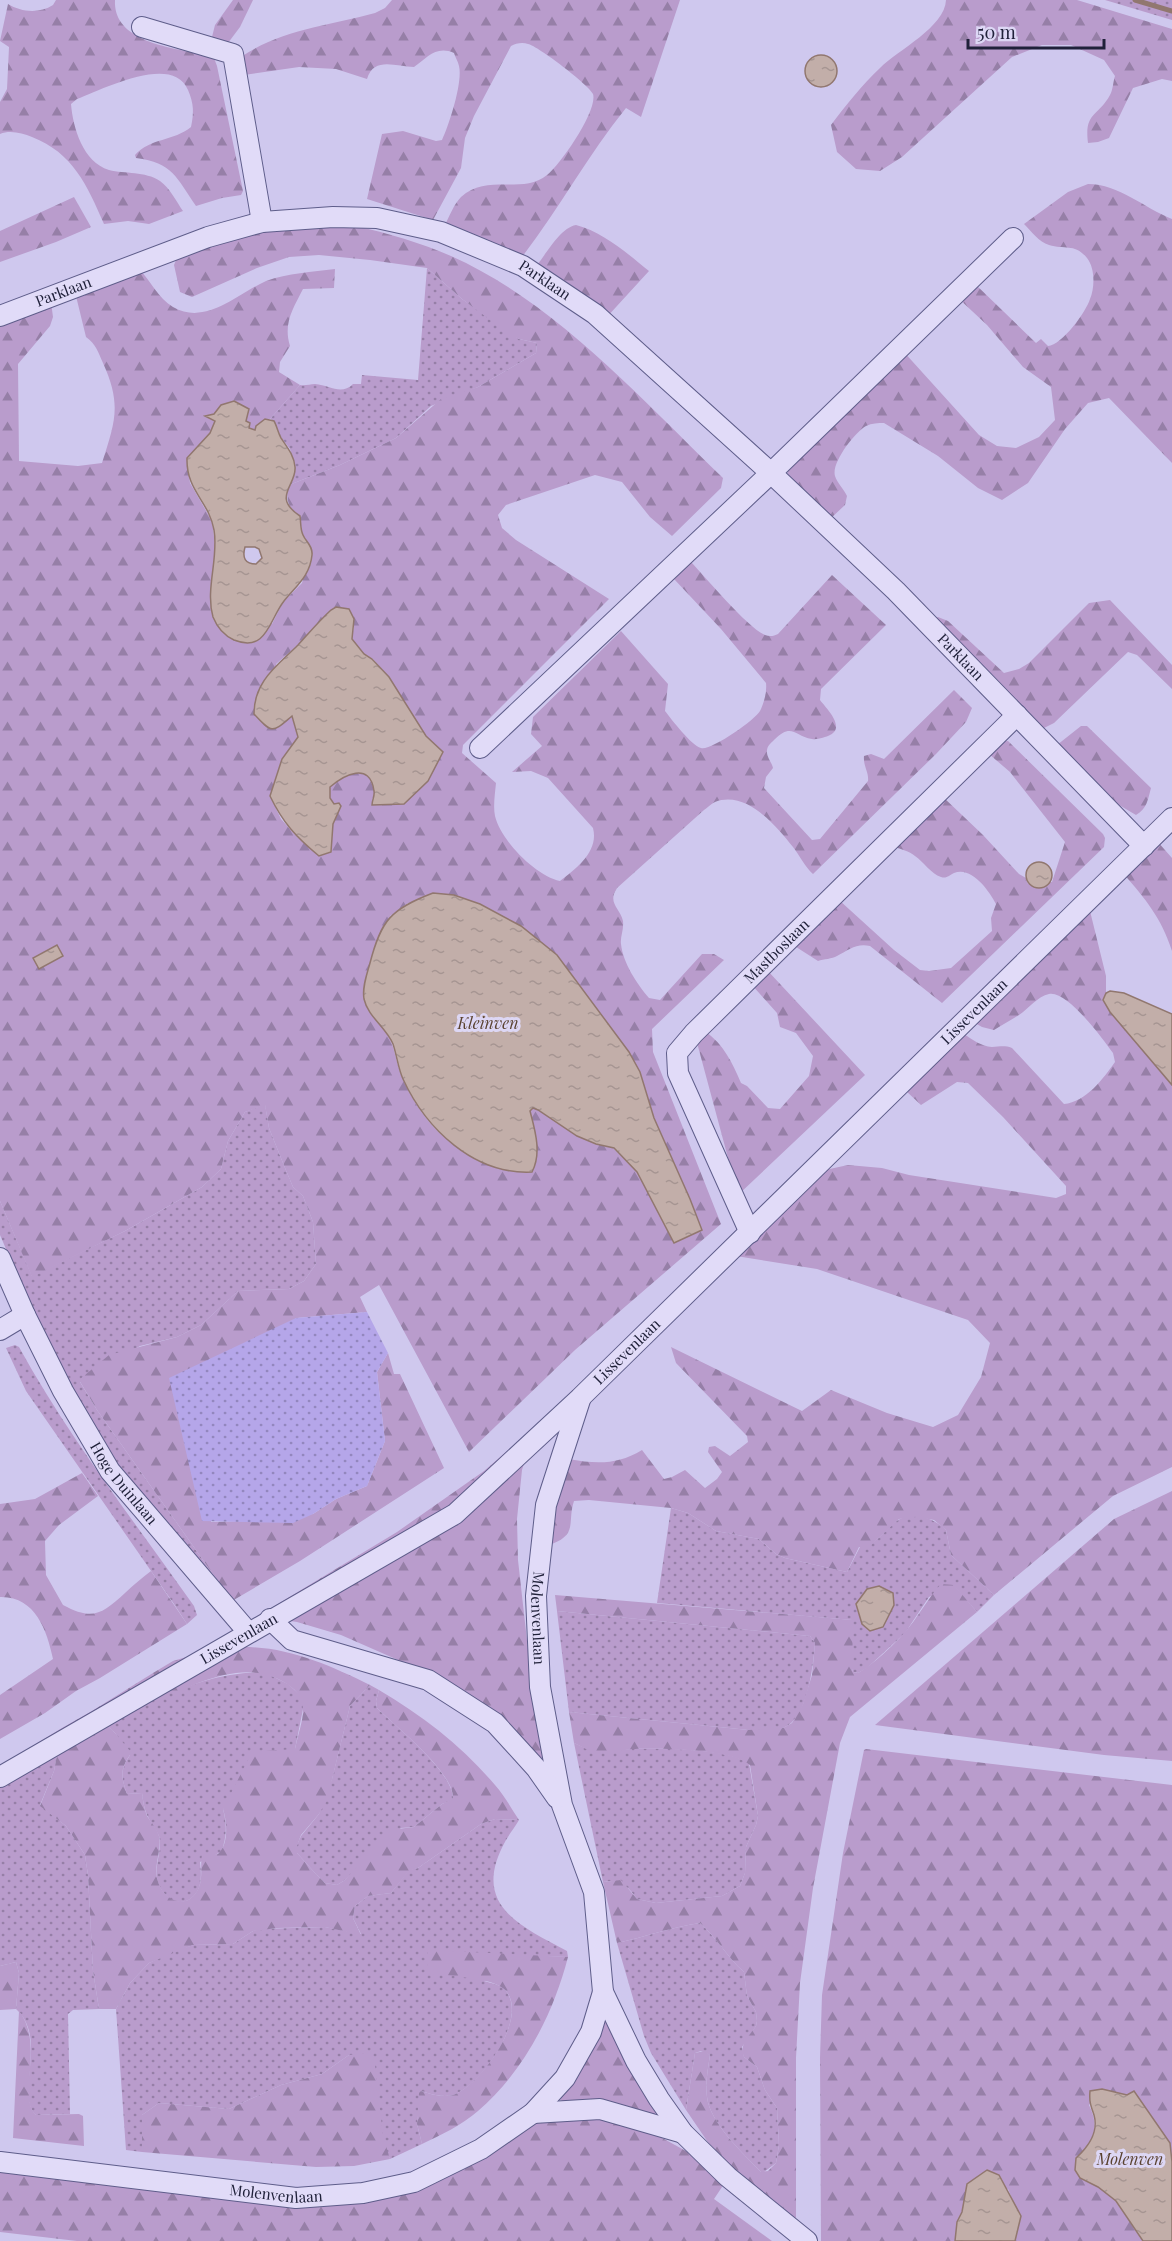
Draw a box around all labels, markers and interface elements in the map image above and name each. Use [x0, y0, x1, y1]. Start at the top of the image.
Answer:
scale bar [968, 12, 1104, 50]
text: 50 m [977, 20, 1016, 44]
street label: Parklaan [515, 255, 575, 304]
street label: Parklaan [32, 271, 94, 311]
street label: Parklaan [934, 629, 989, 685]
street label: Mastboslaan [739, 914, 813, 987]
street label: Lissevenlaan [936, 974, 1011, 1048]
water label: Kleinven [457, 1012, 518, 1033]
street label: Lissevenlaan [589, 1314, 664, 1388]
street label: Hoge Duinlaan [86, 1438, 163, 1528]
street label: Molenvenlaan [527, 1571, 550, 1665]
street label: Lissevenlaan [196, 1608, 281, 1668]
water label: Molenven [1096, 2148, 1163, 2169]
street label: Molenvenlaan [229, 2179, 323, 2207]

